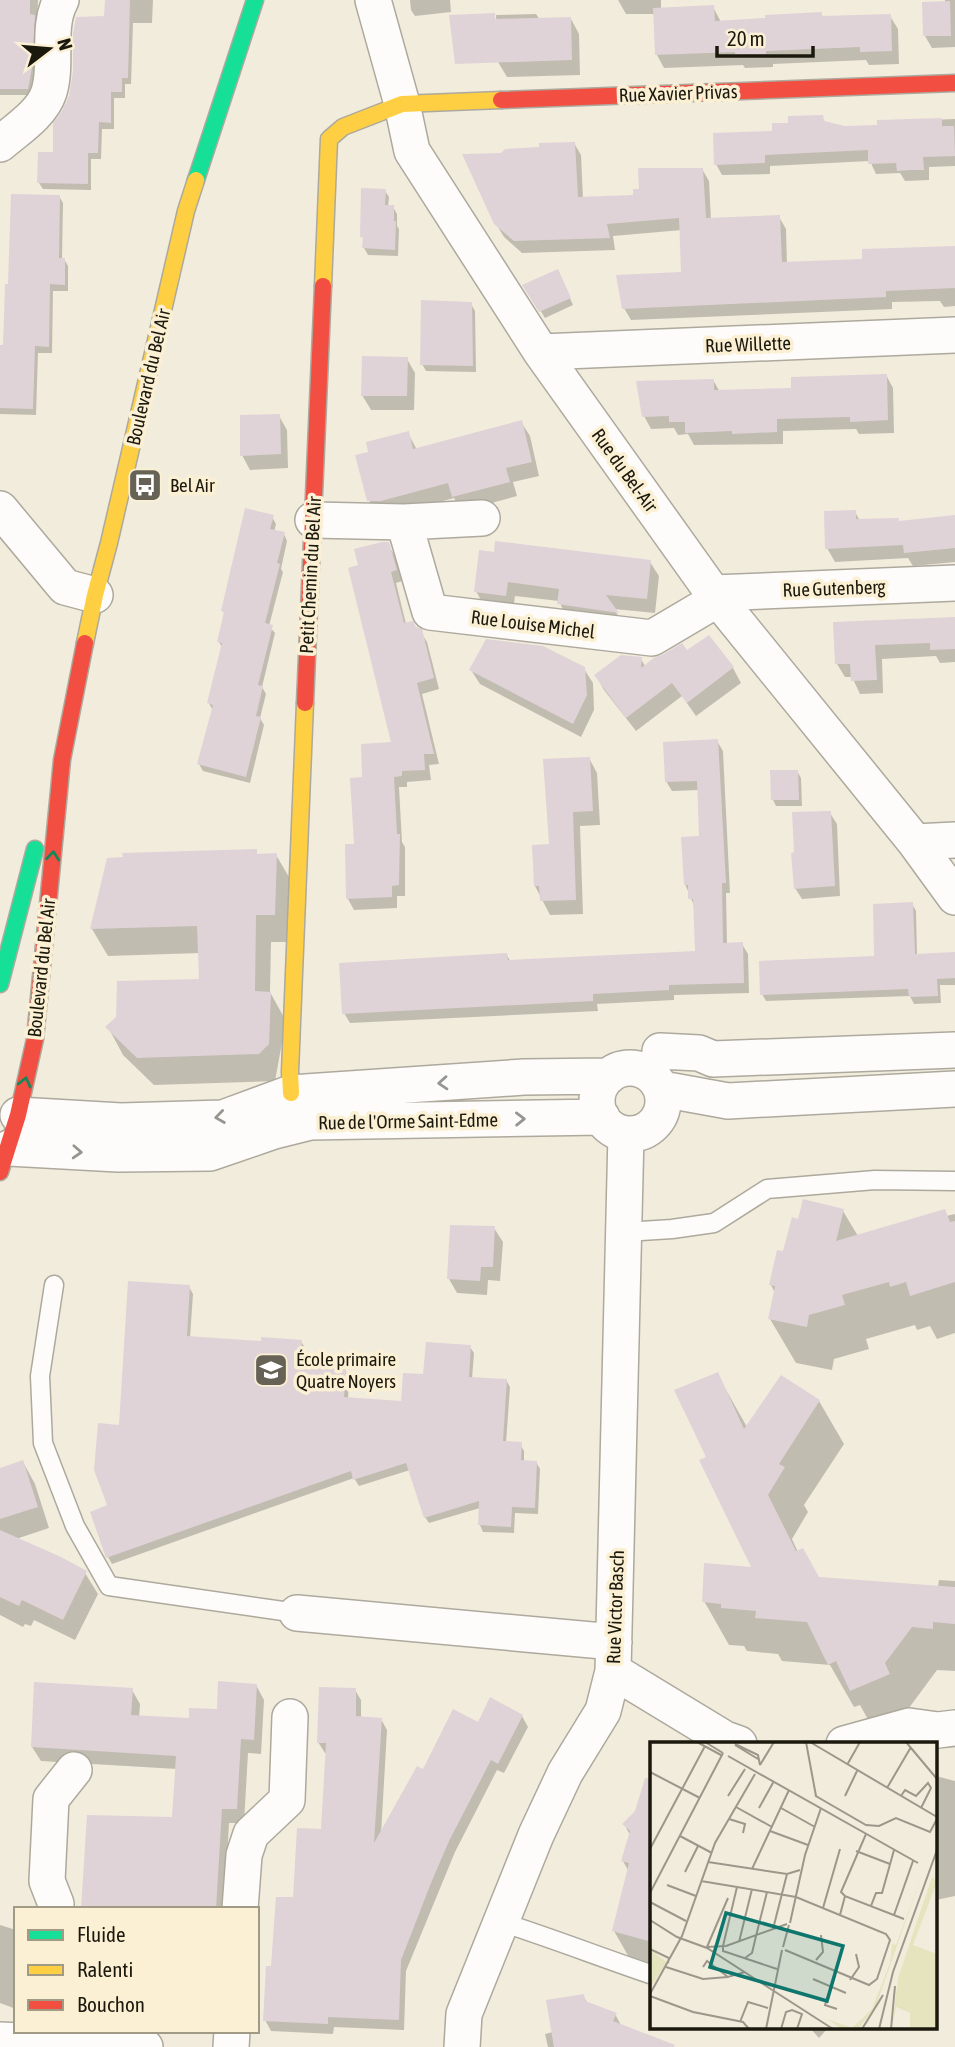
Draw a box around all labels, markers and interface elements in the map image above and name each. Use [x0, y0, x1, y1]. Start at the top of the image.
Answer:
north arrow [14, 14, 84, 84]
scale bar [717, 14, 813, 58]
text: 20 m [727, 26, 765, 50]
text: N [53, 36, 77, 53]
street label: Rue Xavier Privas [618, 80, 738, 106]
street label: Boulevard du Bel Air [122, 306, 174, 447]
street label: Rue Willette [705, 332, 791, 356]
street label: Rue du Bel-Air [587, 424, 663, 516]
bus stop icon: Bel Air [126, 466, 164, 504]
place label: Bel Air [170, 474, 215, 496]
street label: Petit Chemin du Bel Air [295, 496, 325, 654]
street label: Rue Gutenberg [782, 575, 887, 601]
street label: Rue Louise Michel [470, 605, 596, 643]
one-way arrow [45, 851, 60, 862]
street label: Boulevard du Bel Air [23, 897, 59, 1038]
one-way arrow [437, 1075, 448, 1090]
one-way arrow [17, 1076, 31, 1088]
street label: Rue de l'Orme Saint-Edme [318, 1108, 498, 1134]
one-way arrow [214, 1110, 226, 1125]
one-way arrow [515, 1111, 526, 1127]
one-way arrow [72, 1144, 83, 1159]
place label: École primaire Quatre Noyers [296, 1348, 396, 1392]
school or university icon: École primaire Quatre Noyers [252, 1351, 290, 1389]
street label: Rue Victor Basch [602, 1550, 628, 1664]
inset map [650, 1742, 937, 2030]
legend [14, 1907, 259, 2033]
text: Fluide [77, 1922, 126, 1946]
text: Ralenti [77, 1957, 133, 1981]
text: Bouchon [77, 1992, 145, 2016]

